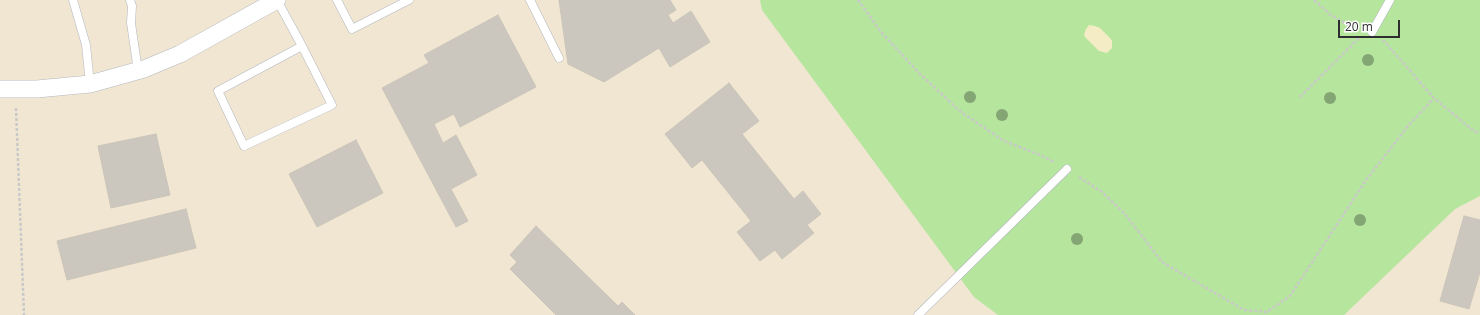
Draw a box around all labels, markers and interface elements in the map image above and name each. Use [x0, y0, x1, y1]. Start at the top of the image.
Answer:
scale bar [1340, 12, 1402, 38]
text: 20 m [1345, 18, 1373, 35]

